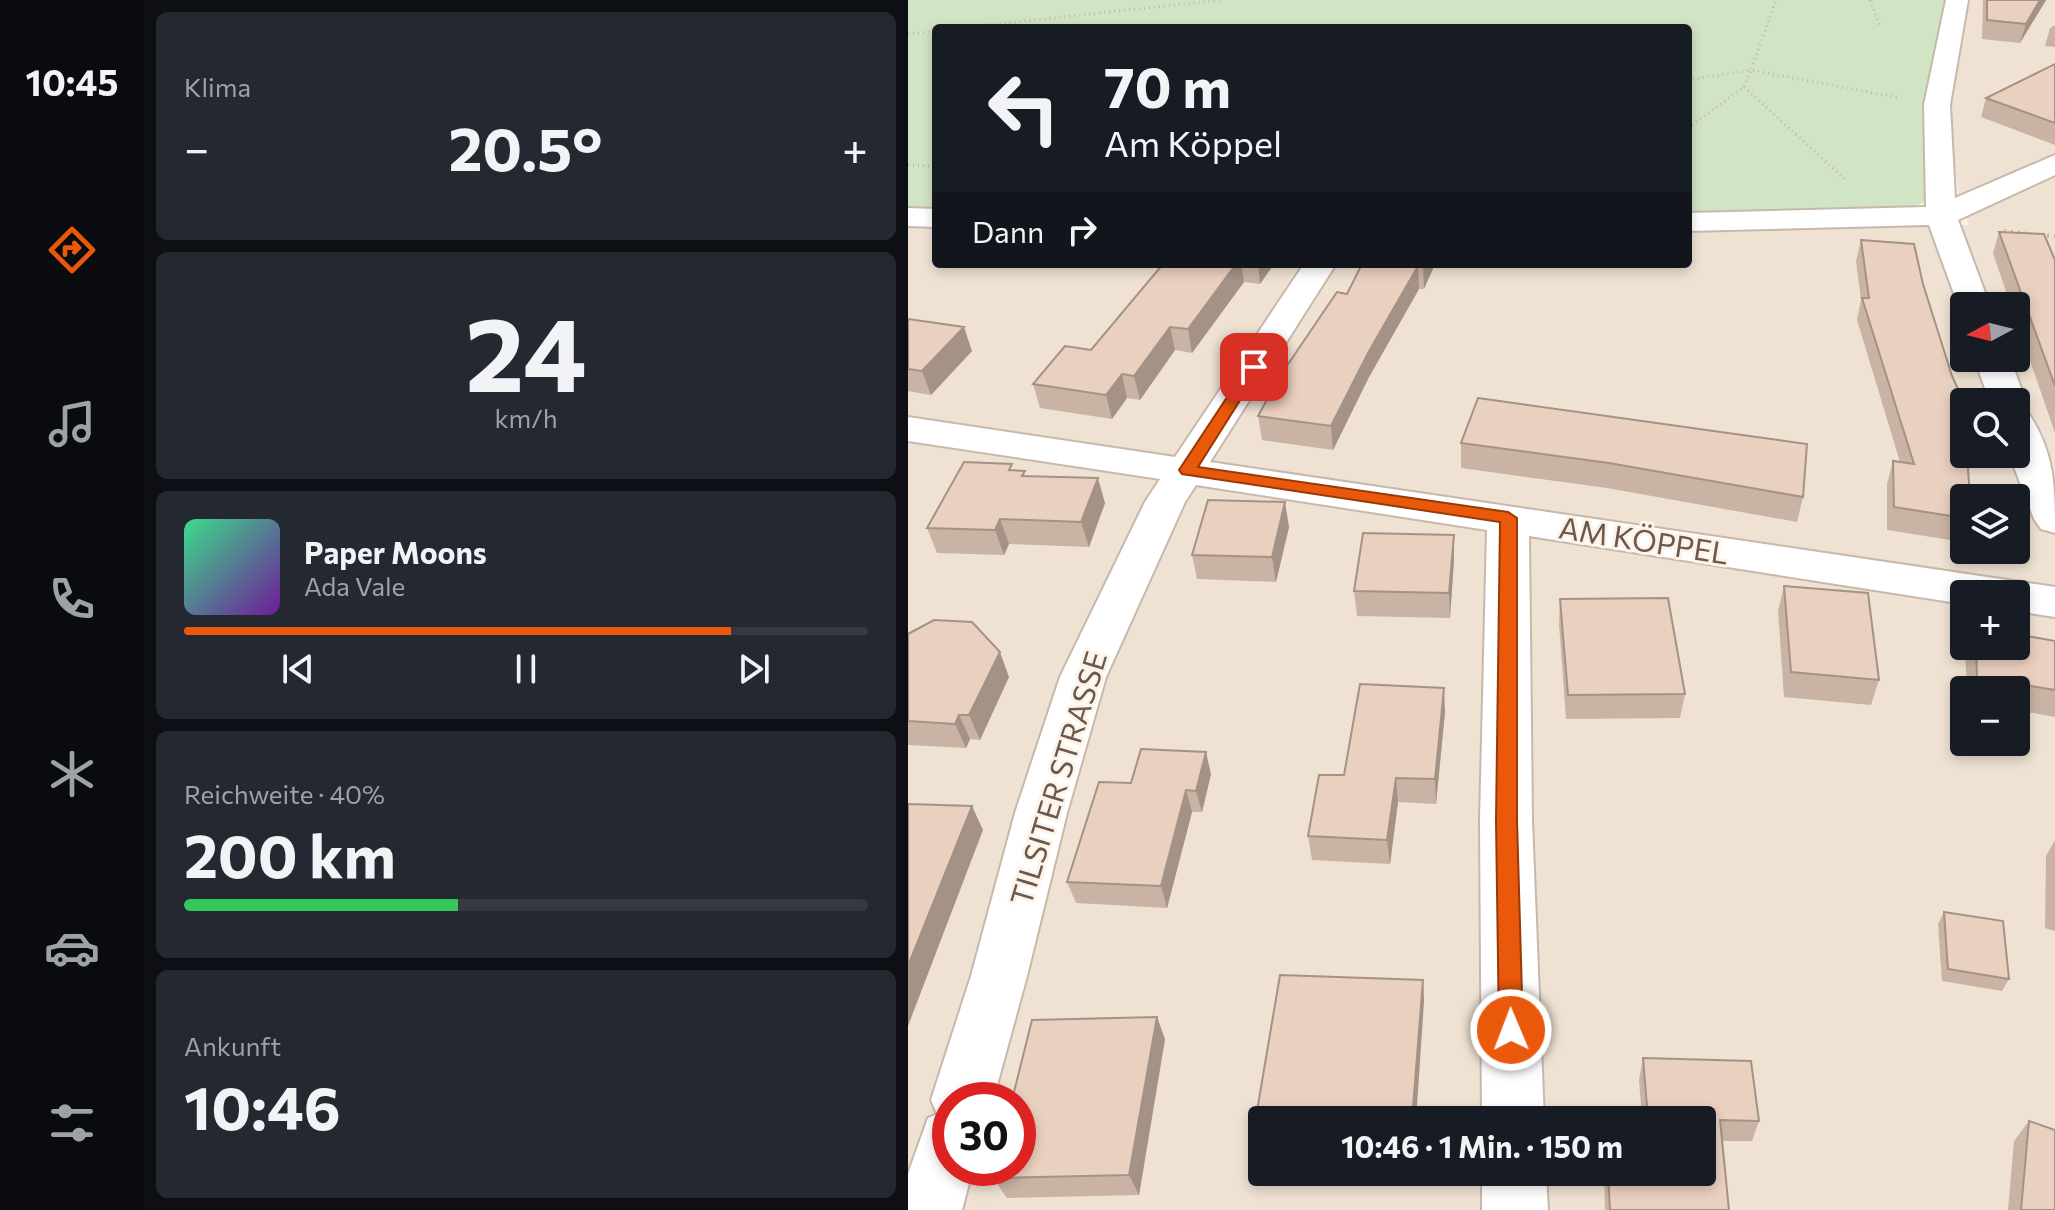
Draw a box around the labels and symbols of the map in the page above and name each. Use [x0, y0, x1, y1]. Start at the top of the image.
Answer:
north arrow [1950, 292, 2030, 372]
pin [1220, 333, 1288, 401]
street label: AM KÖPPEL [1556, 507, 1732, 571]
street label: TILSITER STRASSE [1001, 646, 1113, 910]
position arrow [1469, 988, 1553, 1072]
speed limit sign: 30 [932, 1082, 1036, 1186]

